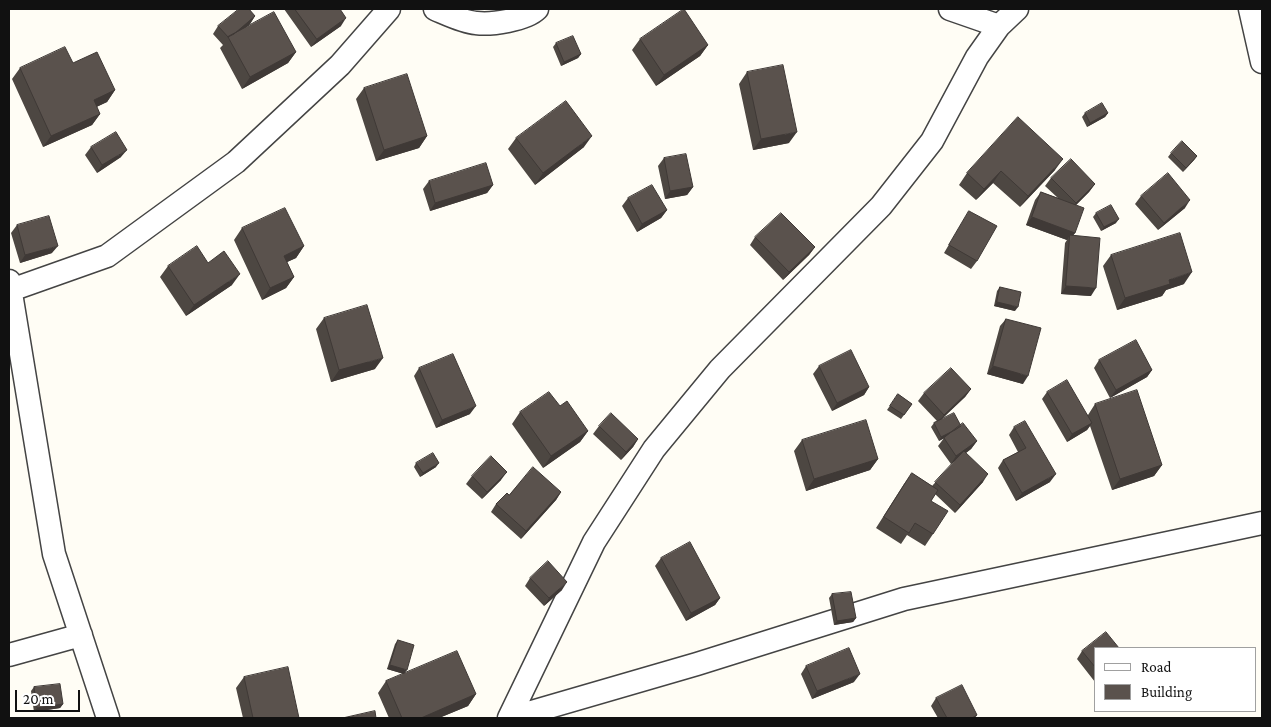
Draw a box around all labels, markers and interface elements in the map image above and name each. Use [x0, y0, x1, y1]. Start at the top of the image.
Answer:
legend [1094, 647, 1256, 712]
text: Road [1141, 659, 1171, 675]
scale bar [18, 680, 82, 712]
text: Building [1141, 684, 1192, 700]
text: 20 m [23, 691, 54, 707]

